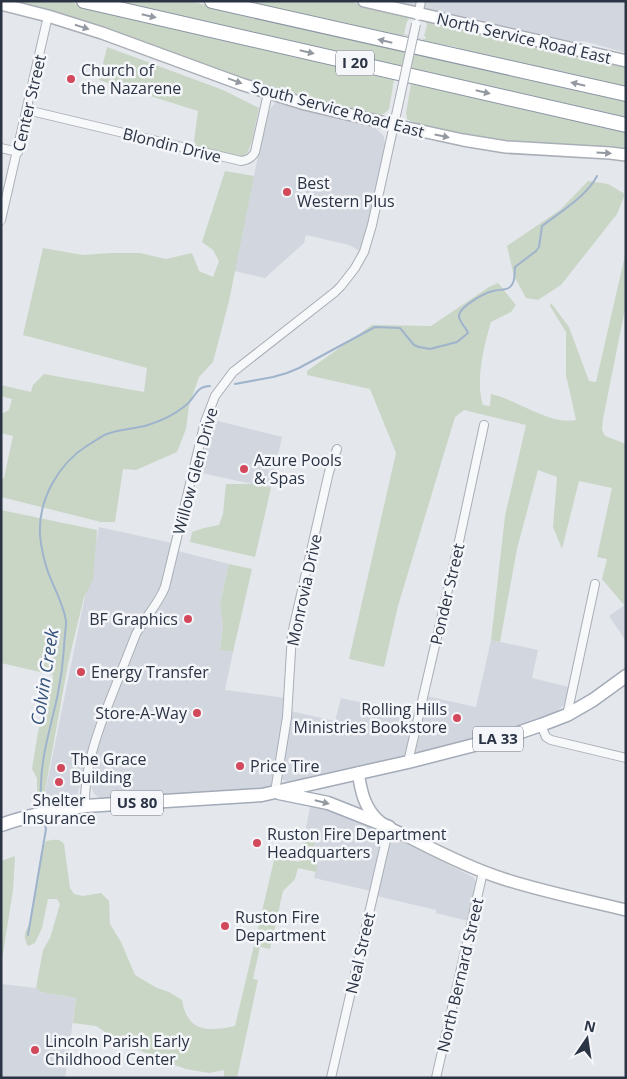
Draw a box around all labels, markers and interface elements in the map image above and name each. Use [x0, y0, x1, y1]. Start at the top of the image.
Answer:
street label: North Service Road East [435, 7, 614, 69]
one-way arrow [141, 12, 156, 20]
one-way arrow [74, 23, 89, 31]
one-way arrow [377, 36, 393, 44]
one-way arrow [300, 48, 315, 56]
road number: I 20 [336, 50, 374, 76]
street label: Center Street [7, 52, 51, 154]
place label: Church of the Nazarene [81, 59, 181, 99]
marker: Church of the Nazarene [65, 73, 77, 85]
street label: South Service Road East [249, 75, 427, 143]
one-way arrow [227, 78, 242, 85]
one-way arrow [571, 80, 586, 88]
one-way arrow [475, 88, 490, 96]
street label: Blondin Drive [120, 122, 224, 168]
one-way arrow [435, 132, 450, 140]
one-way arrow [596, 149, 612, 157]
place label: Best Western Plus [297, 172, 395, 212]
marker: Best Western Plus [281, 186, 293, 198]
street label: Willow Glen Drive [167, 405, 223, 537]
place label: Azure Pools & Spas [254, 449, 342, 489]
marker: Azure Pools & Spas [238, 463, 250, 475]
street label: Monrovia Drive [281, 532, 327, 648]
street label: Ponder Street [425, 541, 469, 647]
place label: BF Graphics [89, 608, 178, 630]
marker: BF Graphics [182, 613, 194, 625]
water label: Colvin Creek [25, 626, 64, 727]
place label: Energy Transfer [91, 661, 209, 683]
marker: Energy Transfer [75, 666, 87, 678]
place label: Rolling Hills Ministries Bookstore [294, 698, 447, 738]
place label: Store-A-Way [95, 702, 188, 724]
marker: Store-A-Way [191, 707, 203, 719]
marker: Rolling Hills Ministries Bookstore [451, 712, 463, 724]
road number: LA 33 [473, 726, 523, 752]
place label: The Grace Building [71, 748, 146, 788]
place label: Price Tire [250, 755, 319, 777]
marker: Price Tire [234, 760, 246, 772]
marker: The Grace Building [55, 762, 67, 774]
marker: Shelter Insurance [53, 776, 65, 788]
place label: Shelter Insurance [22, 789, 96, 829]
road number: US 80 [111, 790, 163, 816]
one-way arrow [315, 798, 330, 806]
place label: Ruston Fire Department Headquarters [267, 823, 447, 863]
marker: Ruston Fire Department Headquarters [251, 837, 263, 849]
street label: North Bernard Street [432, 895, 489, 1054]
place label: Ruston Fire Department [235, 906, 326, 946]
street label: Neal Street [340, 910, 380, 996]
marker: Ruston Fire Department [219, 920, 231, 932]
north arrow [562, 1014, 612, 1064]
text: N [582, 1015, 598, 1036]
place label: Lincoln Parish Early Childhood Center [45, 1030, 191, 1070]
marker: Lincoln Parish Early Childhood Center [29, 1044, 41, 1056]

